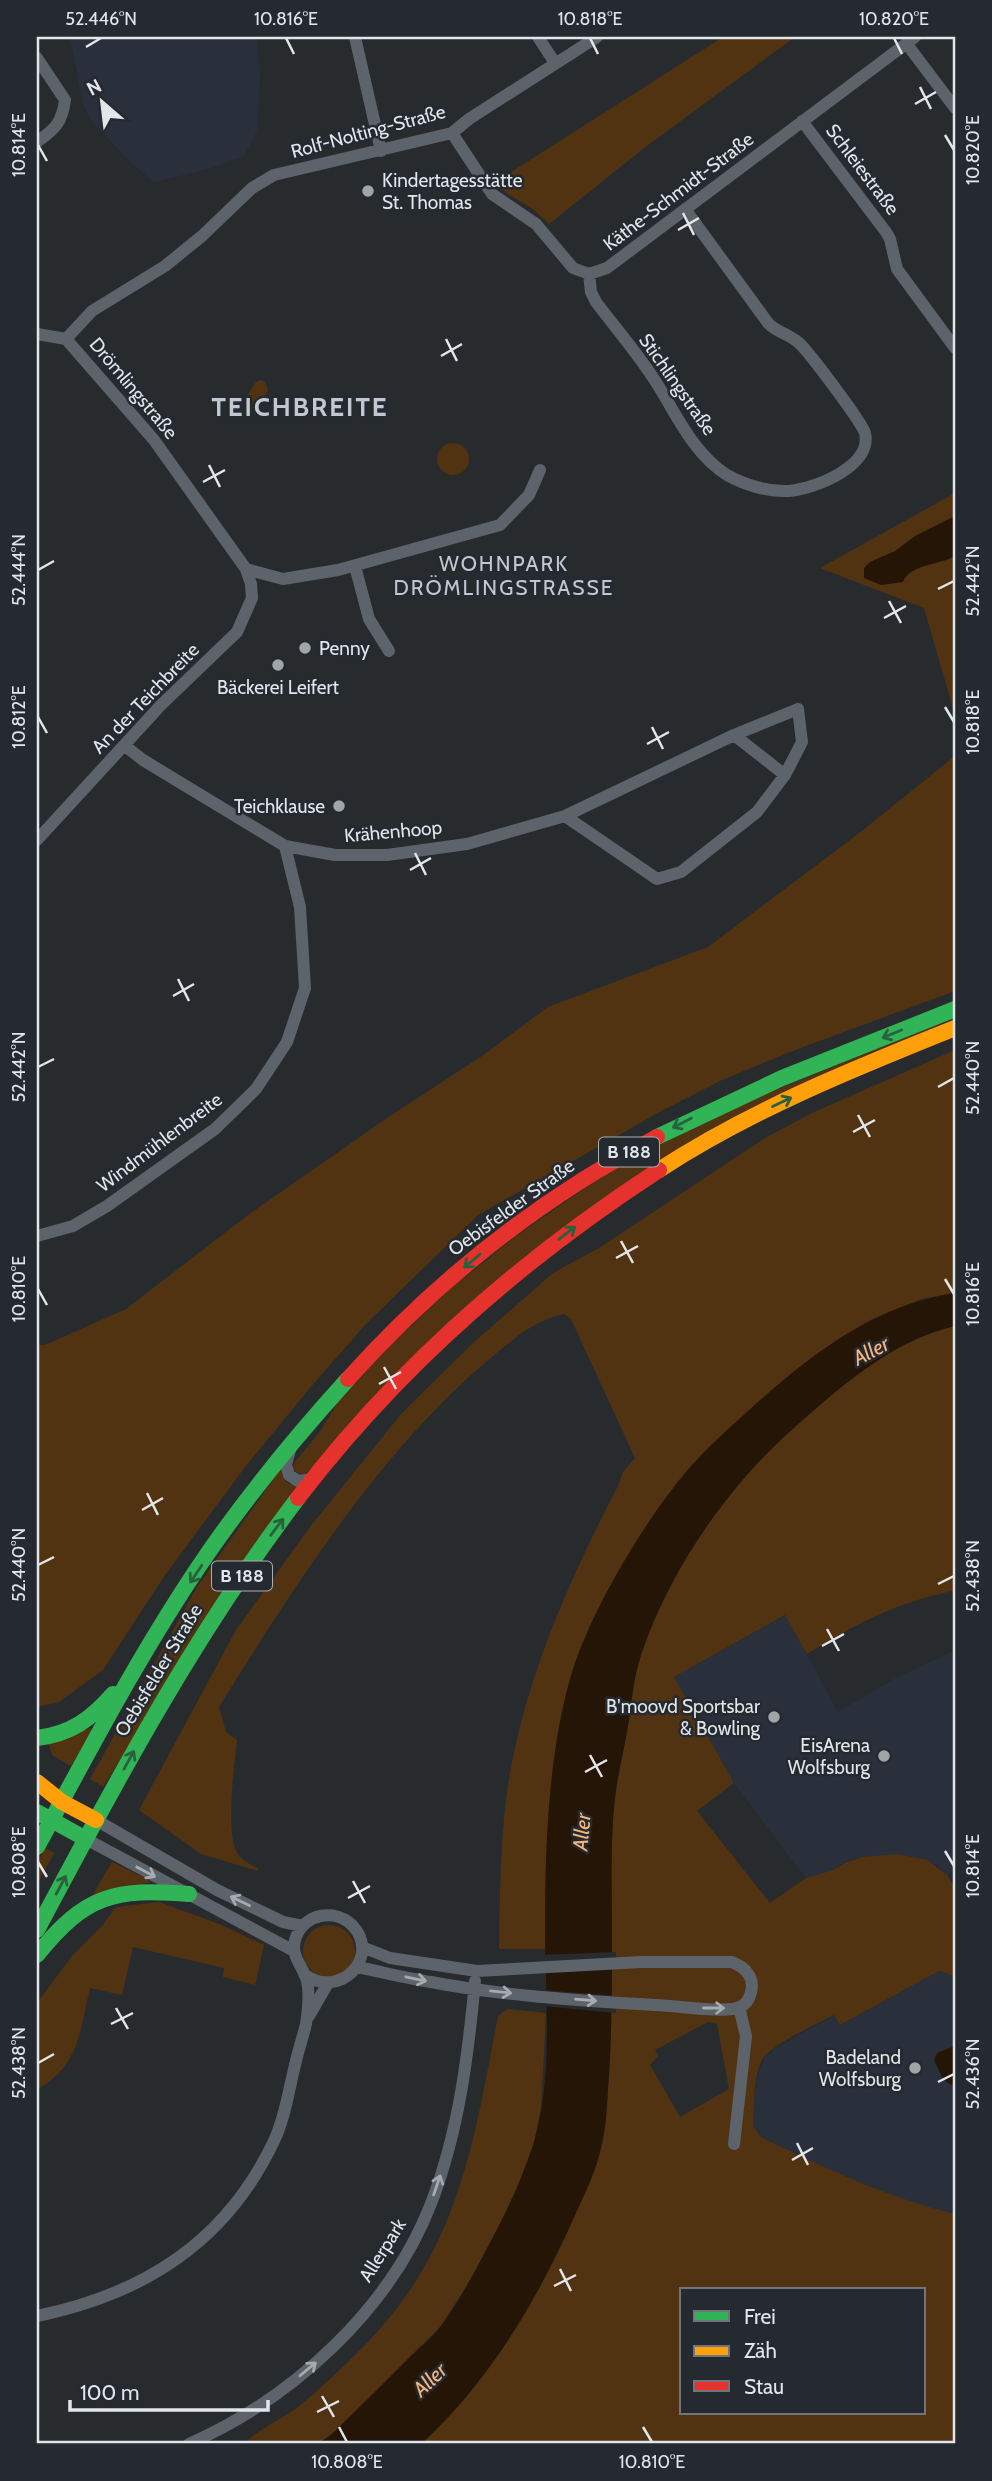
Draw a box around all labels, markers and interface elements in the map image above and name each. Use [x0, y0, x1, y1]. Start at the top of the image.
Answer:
text: 52.446°N [65, 8, 137, 30]
text: 10.816°E [254, 8, 318, 30]
text: 10.818°E [558, 8, 622, 30]
text: 10.820°E [859, 8, 929, 30]
north arrow [66, 66, 136, 136]
text: N [83, 74, 106, 101]
street label: Rolf-Nolting-Straße [288, 100, 448, 163]
text: 10.814°E [8, 113, 30, 177]
text: 10.820°E [962, 115, 984, 185]
street label: Schleiestraße [821, 119, 904, 219]
street label: Käthe-Schmidt-Straße [599, 127, 758, 255]
place label: Kindertagesstätte St. Thomas [382, 169, 523, 214]
marker: Kindertagesstätte St. Thomas [360, 183, 376, 199]
street label: Stichlingstraße [634, 329, 721, 440]
street label: Drömlingstraße [85, 333, 183, 444]
district label: TEICHBREITE [211, 391, 389, 423]
text: 52.444°N [8, 534, 30, 606]
text: 52.442°N [962, 545, 984, 617]
district label: WOHNPARK DRÖMLINGSTRASSE [394, 551, 614, 600]
place label: Penny [319, 637, 370, 660]
street label: An der Teichbreite [87, 638, 204, 758]
marker: Penny [297, 640, 313, 656]
marker: Bäckerei Leifert [270, 657, 286, 673]
place label: Bäckerei Leifert [217, 676, 340, 699]
text: 10.812°E [8, 685, 30, 749]
text: 10.818°E [962, 690, 984, 754]
place label: Teichklause [234, 795, 325, 818]
marker: Teichklause [331, 798, 347, 814]
street label: Krähenhoop [343, 816, 443, 847]
one-way arrow [881, 1028, 903, 1041]
text: 52.442°N [8, 1031, 30, 1103]
text: 52.440°N [962, 1041, 984, 1115]
street label: Windmühlenbreite [92, 1088, 227, 1197]
one-way arrow [771, 1095, 792, 1108]
one-way arrow [672, 1116, 693, 1130]
road number: B 188 [599, 1138, 659, 1167]
street label: Oebisfelder Straße [444, 1154, 579, 1261]
one-way arrow [557, 1226, 576, 1241]
one-way arrow [463, 1252, 481, 1268]
text: 10.810°E [8, 1256, 30, 1322]
text: 10.816°E [962, 1262, 984, 1326]
water label: Aller [847, 1330, 895, 1371]
one-way arrow [269, 1518, 284, 1536]
text: 52.440°N [8, 1528, 30, 1602]
text: 52.438°N [962, 1540, 984, 1612]
road number: B 188 [212, 1562, 272, 1590]
one-way arrow [189, 1564, 203, 1583]
street label: Oebisfelder Straße [110, 1600, 207, 1741]
place label: B'moovd Sportsbar & Bowling [606, 1695, 761, 1740]
marker: B'moovd Sportsbar & Bowling [766, 1709, 782, 1725]
place label: EisArena Wolfsburg [788, 1734, 871, 1779]
marker: EisArena Wolfsburg [876, 1748, 892, 1764]
one-way arrow [123, 1750, 136, 1771]
water label: Aller [567, 1811, 596, 1853]
text: 10.808°E [8, 1826, 30, 1898]
text: 10.814°E [962, 1834, 984, 1898]
one-way arrow [135, 1865, 155, 1879]
one-way arrow [54, 1875, 68, 1895]
one-way arrow [230, 1894, 251, 1907]
one-way arrow [404, 1973, 427, 1987]
one-way arrow [489, 1985, 512, 1998]
one-way arrow [575, 1994, 597, 2007]
one-way arrow [702, 2001, 725, 2015]
text: 52.438°N [8, 2027, 30, 2099]
text: 52.436°N [962, 2039, 984, 2110]
place label: Badeland Wolfsburg [819, 2046, 902, 2091]
marker: Badeland Wolfsburg [907, 2060, 923, 2076]
one-way arrow [431, 2174, 444, 2196]
street label: Allerpark [354, 2214, 411, 2286]
legend [680, 2288, 926, 2414]
text: Frei [744, 2304, 776, 2329]
text: Zäh [744, 2338, 777, 2363]
water label: Aller [407, 2357, 453, 2402]
one-way arrow [299, 2361, 317, 2377]
scale bar [70, 2369, 268, 2413]
text: Stau [744, 2374, 784, 2399]
text: 100 m [80, 2380, 139, 2405]
text: 10.808°E [311, 2451, 383, 2473]
text: 10.810°E [619, 2451, 685, 2473]

